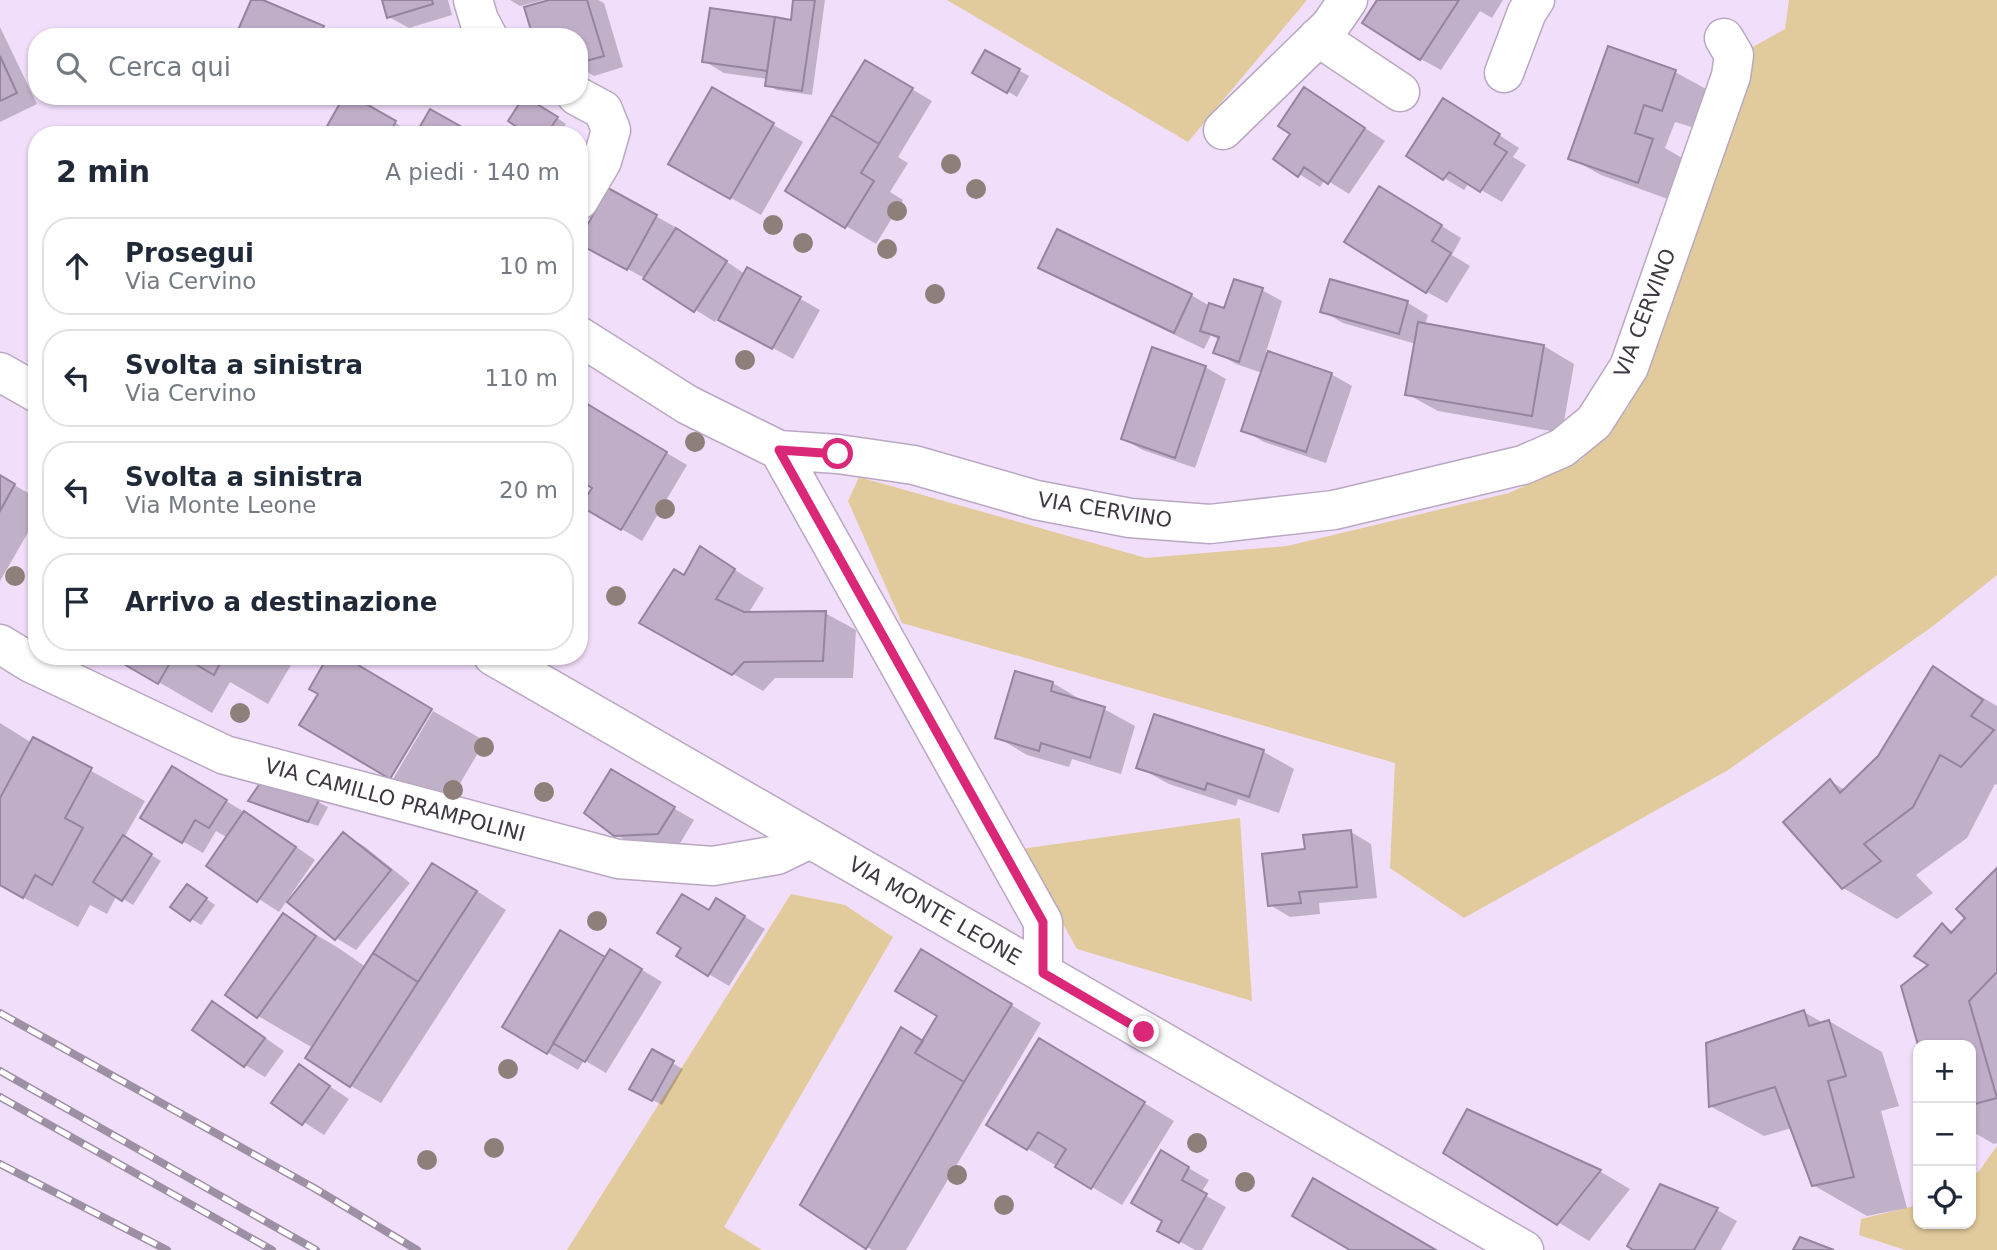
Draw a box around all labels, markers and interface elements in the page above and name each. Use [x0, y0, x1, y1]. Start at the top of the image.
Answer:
search box [28, 28, 588, 105]
icon: search [52, 48, 90, 86]
text: Cerca qui [108, 52, 231, 82]
text: 2 min [56, 154, 150, 189]
text: A piedi · 140 m [385, 159, 560, 185]
text: Prosegui [125, 238, 254, 268]
street label: VIA CERVINO [1609, 245, 1681, 381]
icon: ahead [58, 247, 96, 285]
text: 10 m [499, 253, 558, 279]
text: Via Cervino [125, 268, 256, 294]
text: Svolta a sinistra [125, 350, 363, 380]
icon: left [58, 359, 96, 397]
text: 110 m [484, 365, 558, 391]
text: Via Cervino [125, 380, 256, 406]
route start [822, 438, 853, 469]
text: Svolta a sinistra [125, 462, 363, 492]
icon: left [58, 471, 96, 509]
text: 20 m [499, 477, 558, 503]
street label: VIA CERVINO [1036, 488, 1174, 532]
text: Via Monte Leone [125, 492, 316, 518]
icon: arrive [58, 583, 96, 621]
text: Arrivo a destinazione [125, 587, 437, 617]
street label: VIA CAMILLO PRAMPOLINI [262, 754, 528, 846]
street label: VIA MONTE LEONE [844, 852, 1026, 970]
route end [1128, 1016, 1159, 1047]
map controls [1913, 1040, 1976, 1229]
button: + [1913, 1040, 1976, 1103]
button: − [1913, 1103, 1976, 1166]
button: locate [1913, 1166, 1976, 1229]

